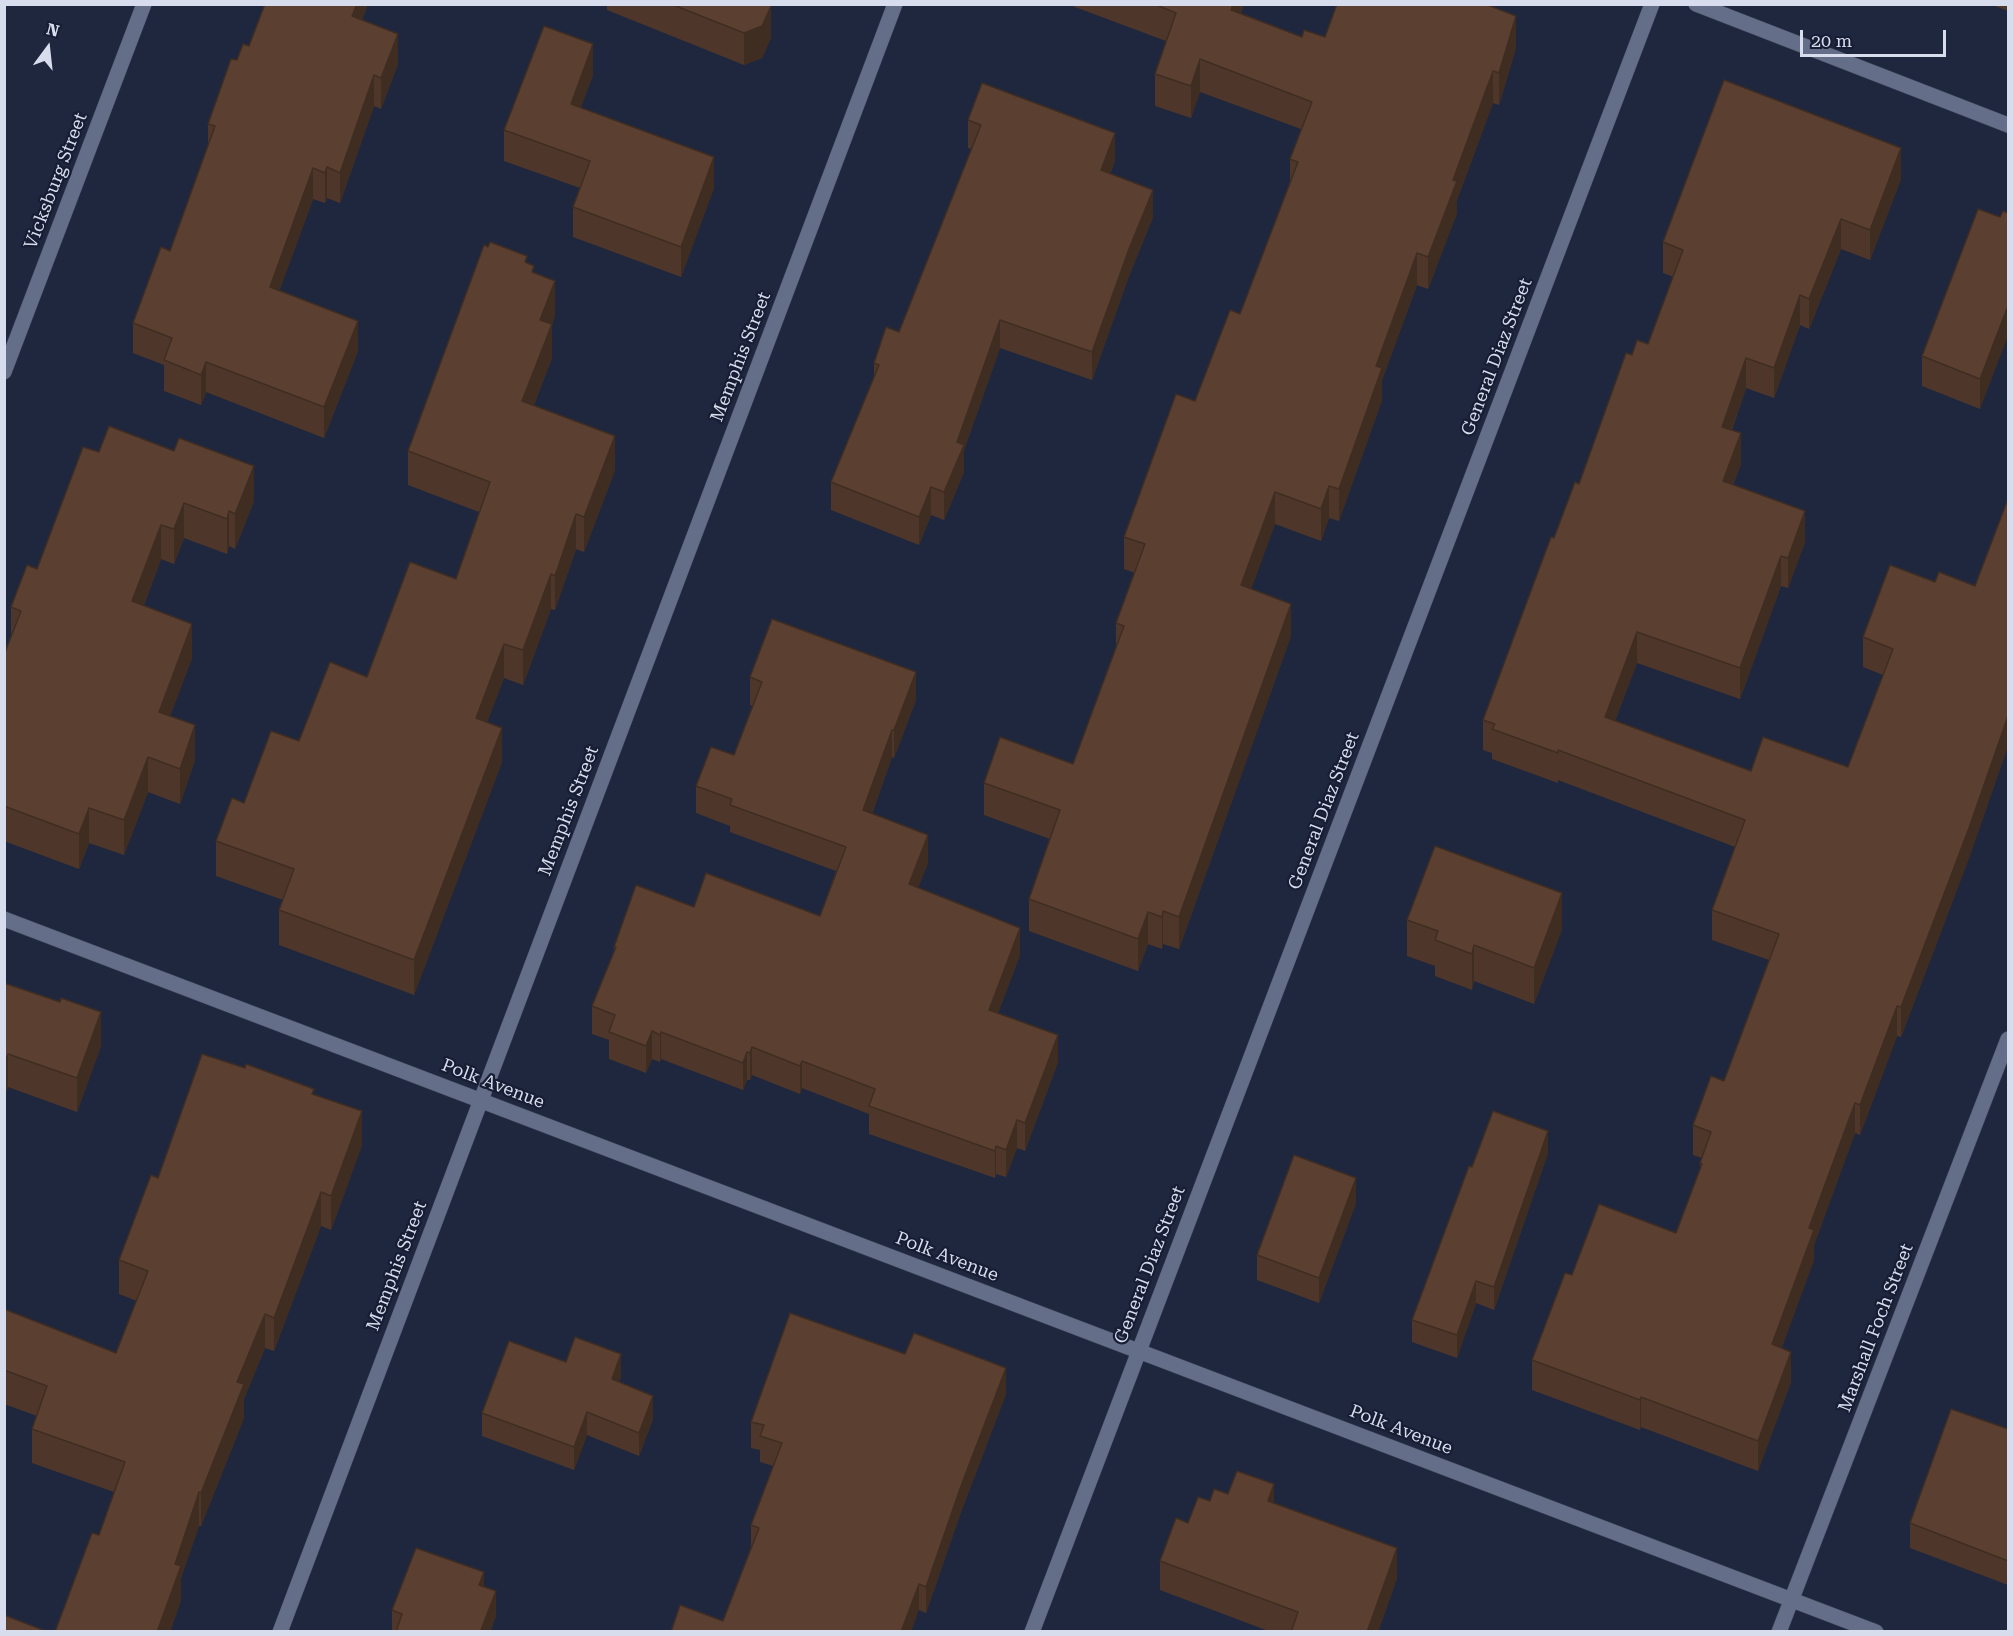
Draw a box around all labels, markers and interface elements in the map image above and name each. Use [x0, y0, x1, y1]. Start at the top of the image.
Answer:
north arrow [18, 18, 78, 78]
scale bar [1803, 18, 1948, 56]
text: N [44, 19, 61, 41]
text: 20 m [1811, 30, 1852, 51]
street label: Vicksburg Street [20, 110, 92, 252]
street label: General Diaz Street [1457, 275, 1537, 439]
street label: Memphis Street [706, 289, 776, 425]
street label: General Diaz Street [1284, 729, 1364, 893]
street label: Memphis Street [534, 743, 604, 879]
street label: Polk Avenue [439, 1055, 547, 1113]
street label: General Diaz Street [1110, 1183, 1190, 1347]
street label: Memphis Street [362, 1198, 432, 1334]
street label: Polk Avenue [893, 1228, 1001, 1286]
street label: Marshall Foch Street [1834, 1241, 1918, 1415]
street label: Polk Avenue [1347, 1401, 1455, 1459]

